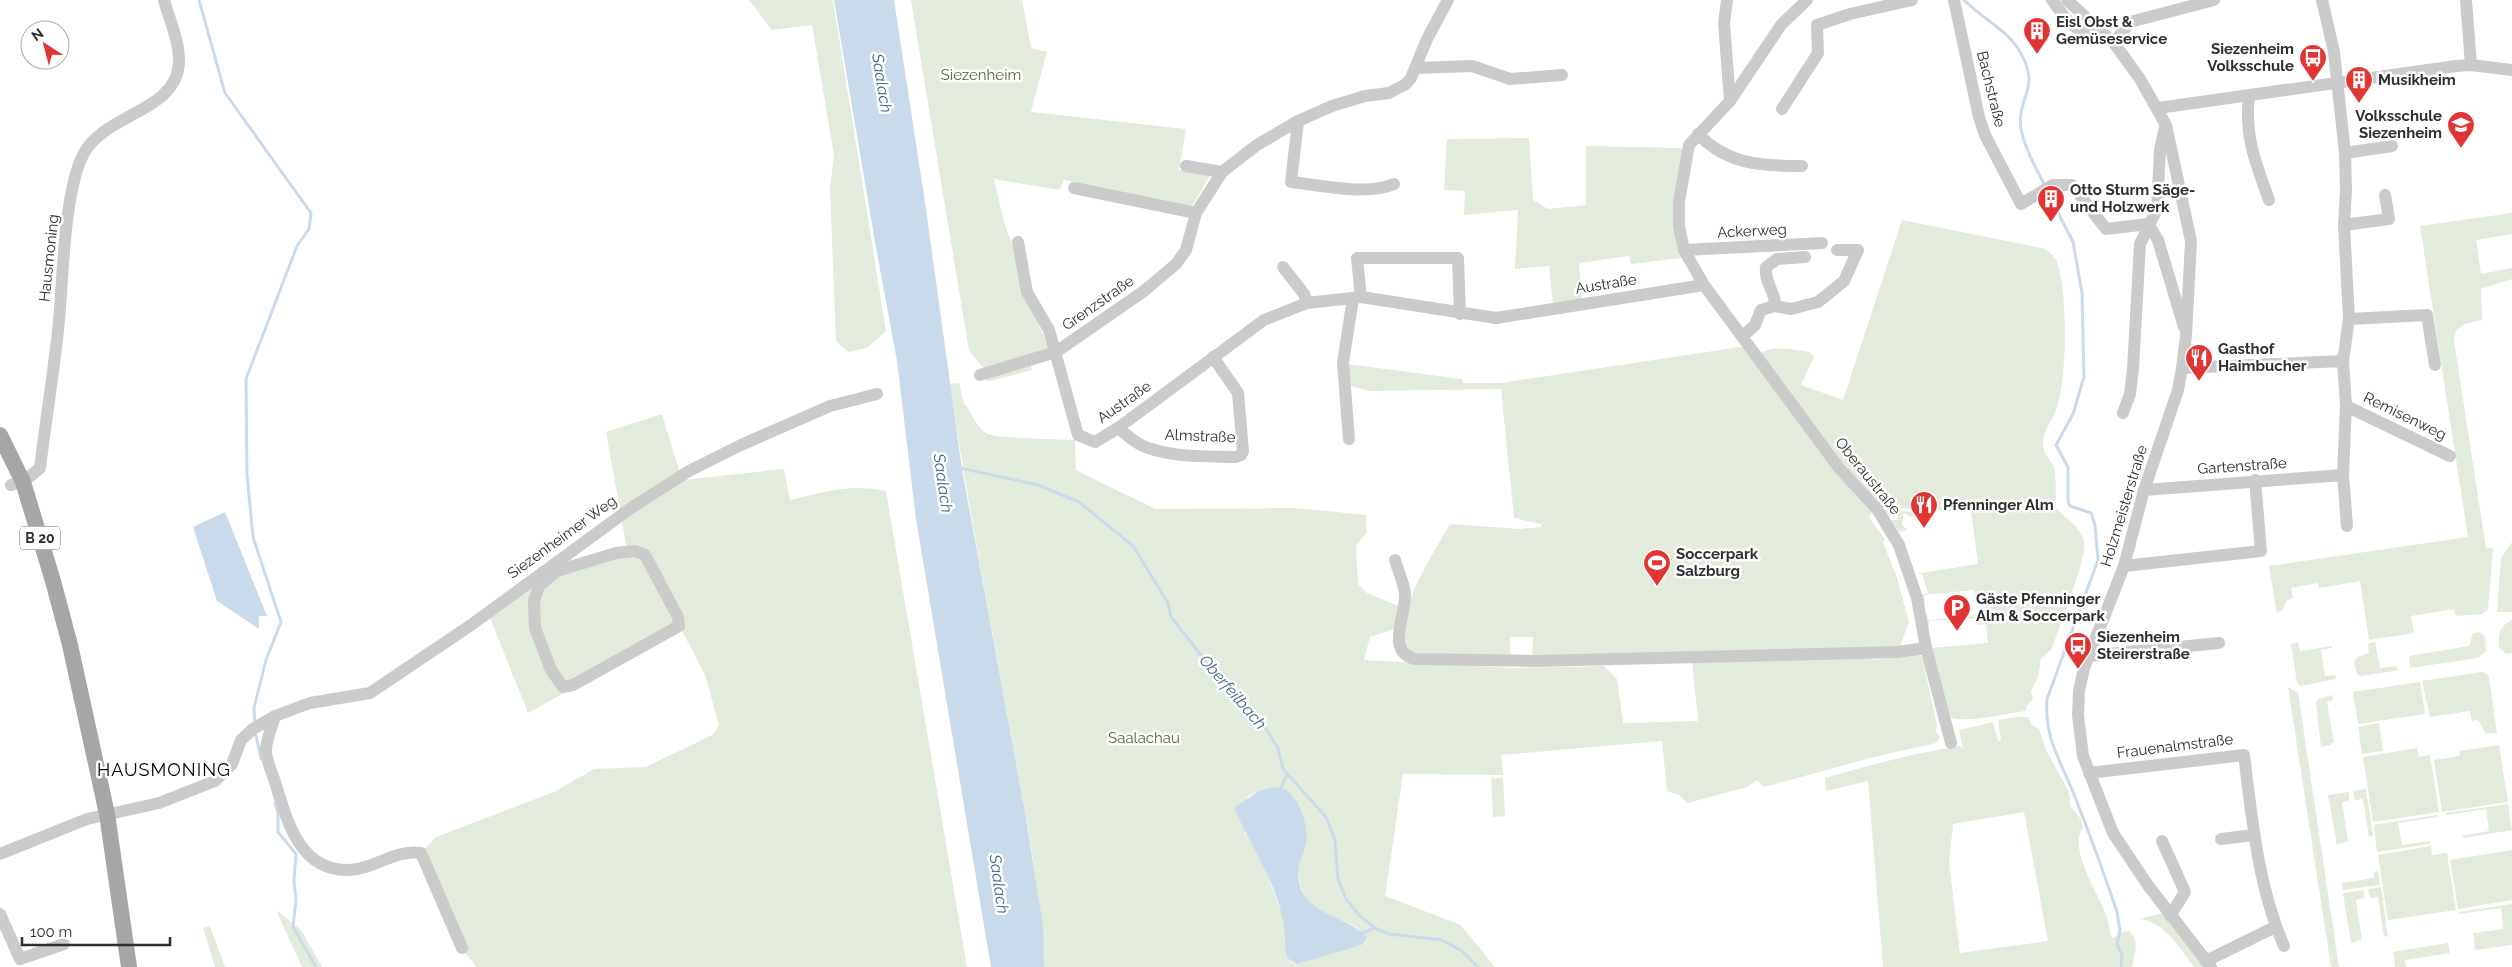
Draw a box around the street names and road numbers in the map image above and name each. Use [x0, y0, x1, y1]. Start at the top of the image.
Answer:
street label: Bachstraße [1973, 49, 2009, 129]
street label: Hausmoning [35, 213, 63, 303]
street label: Ackerweg [1717, 220, 1787, 242]
street label: Austraße [1574, 270, 1638, 298]
street label: Grenzstraße [1059, 272, 1137, 334]
street label: Austraße [1094, 377, 1155, 427]
street label: Remisenweg [2361, 388, 2449, 444]
street label: Almstraße [1164, 426, 1236, 446]
street label: Oberaustraße [1831, 434, 1905, 518]
street label: Holzmeisterstraße [2097, 443, 2151, 569]
street label: Gartenstraße [2197, 454, 2287, 478]
street label: Siezenheimer Weg [504, 491, 620, 583]
road number: B 20 [20, 526, 60, 550]
street label: Frauenalmstraße [2116, 730, 2234, 762]

